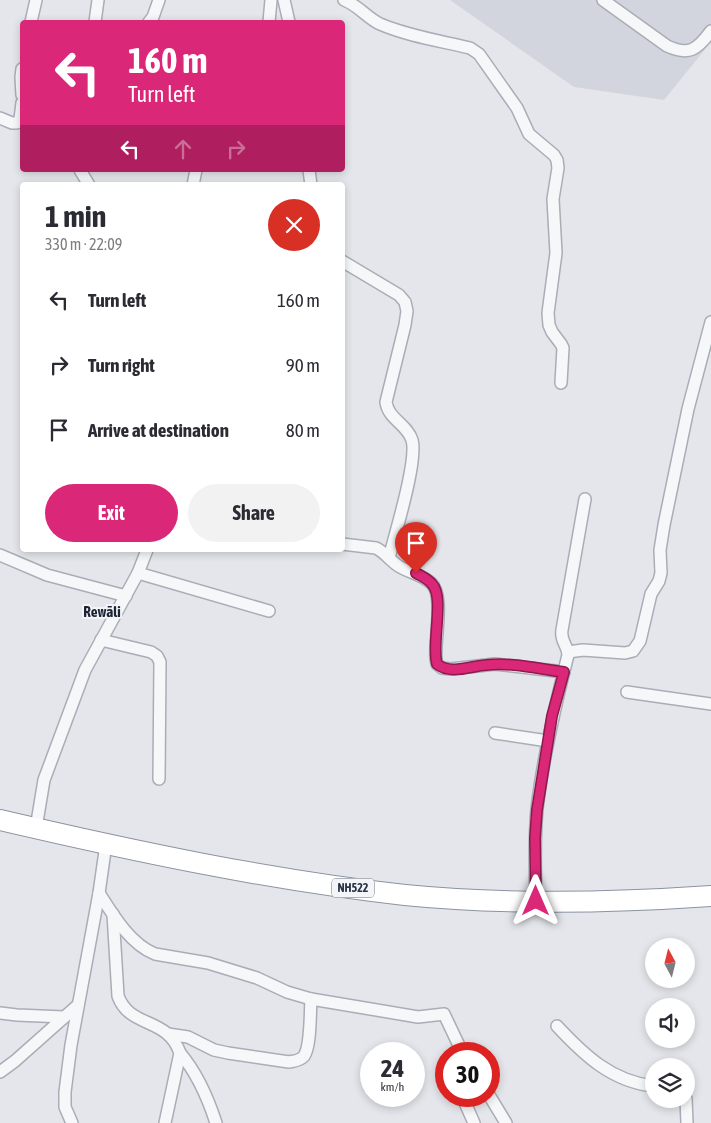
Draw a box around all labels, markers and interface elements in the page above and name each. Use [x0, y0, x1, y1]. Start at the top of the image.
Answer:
icon: left [45, 40, 110, 105]
text: 160 m [128, 40, 207, 80]
text: Turn left [128, 81, 195, 107]
icon: left [116, 135, 144, 163]
icon: ahead [169, 135, 197, 163]
icon: right [222, 135, 250, 163]
text: 1 min [45, 199, 106, 233]
button: close [268, 199, 320, 251]
text: 330 m · 22:09 [45, 235, 122, 253]
icon: left [45, 286, 73, 314]
text: Turn left [88, 289, 146, 311]
text: 160 m [277, 289, 320, 311]
icon: right [45, 351, 73, 379]
text: Turn right [88, 354, 155, 376]
text: 90 m [286, 354, 320, 376]
icon: arrive [45, 416, 73, 444]
text: Arrive at destination [88, 419, 229, 441]
text: 80 m [286, 419, 320, 441]
button: Exit [45, 484, 178, 542]
button: Share [188, 484, 320, 542]
pin [395, 522, 437, 573]
icon: arrive [402, 529, 430, 557]
district label: Rewāli [83, 603, 121, 620]
position arrow [509, 874, 561, 926]
road number: NH522 [332, 878, 374, 898]
north arrow [645, 938, 695, 988]
map controls [645, 938, 695, 1108]
button: sound [645, 998, 695, 1048]
speed limit sign: 30 [435, 1042, 500, 1107]
text: 24 [381, 1054, 404, 1082]
button: layers [645, 1058, 695, 1108]
text: km/h [381, 1080, 404, 1094]

